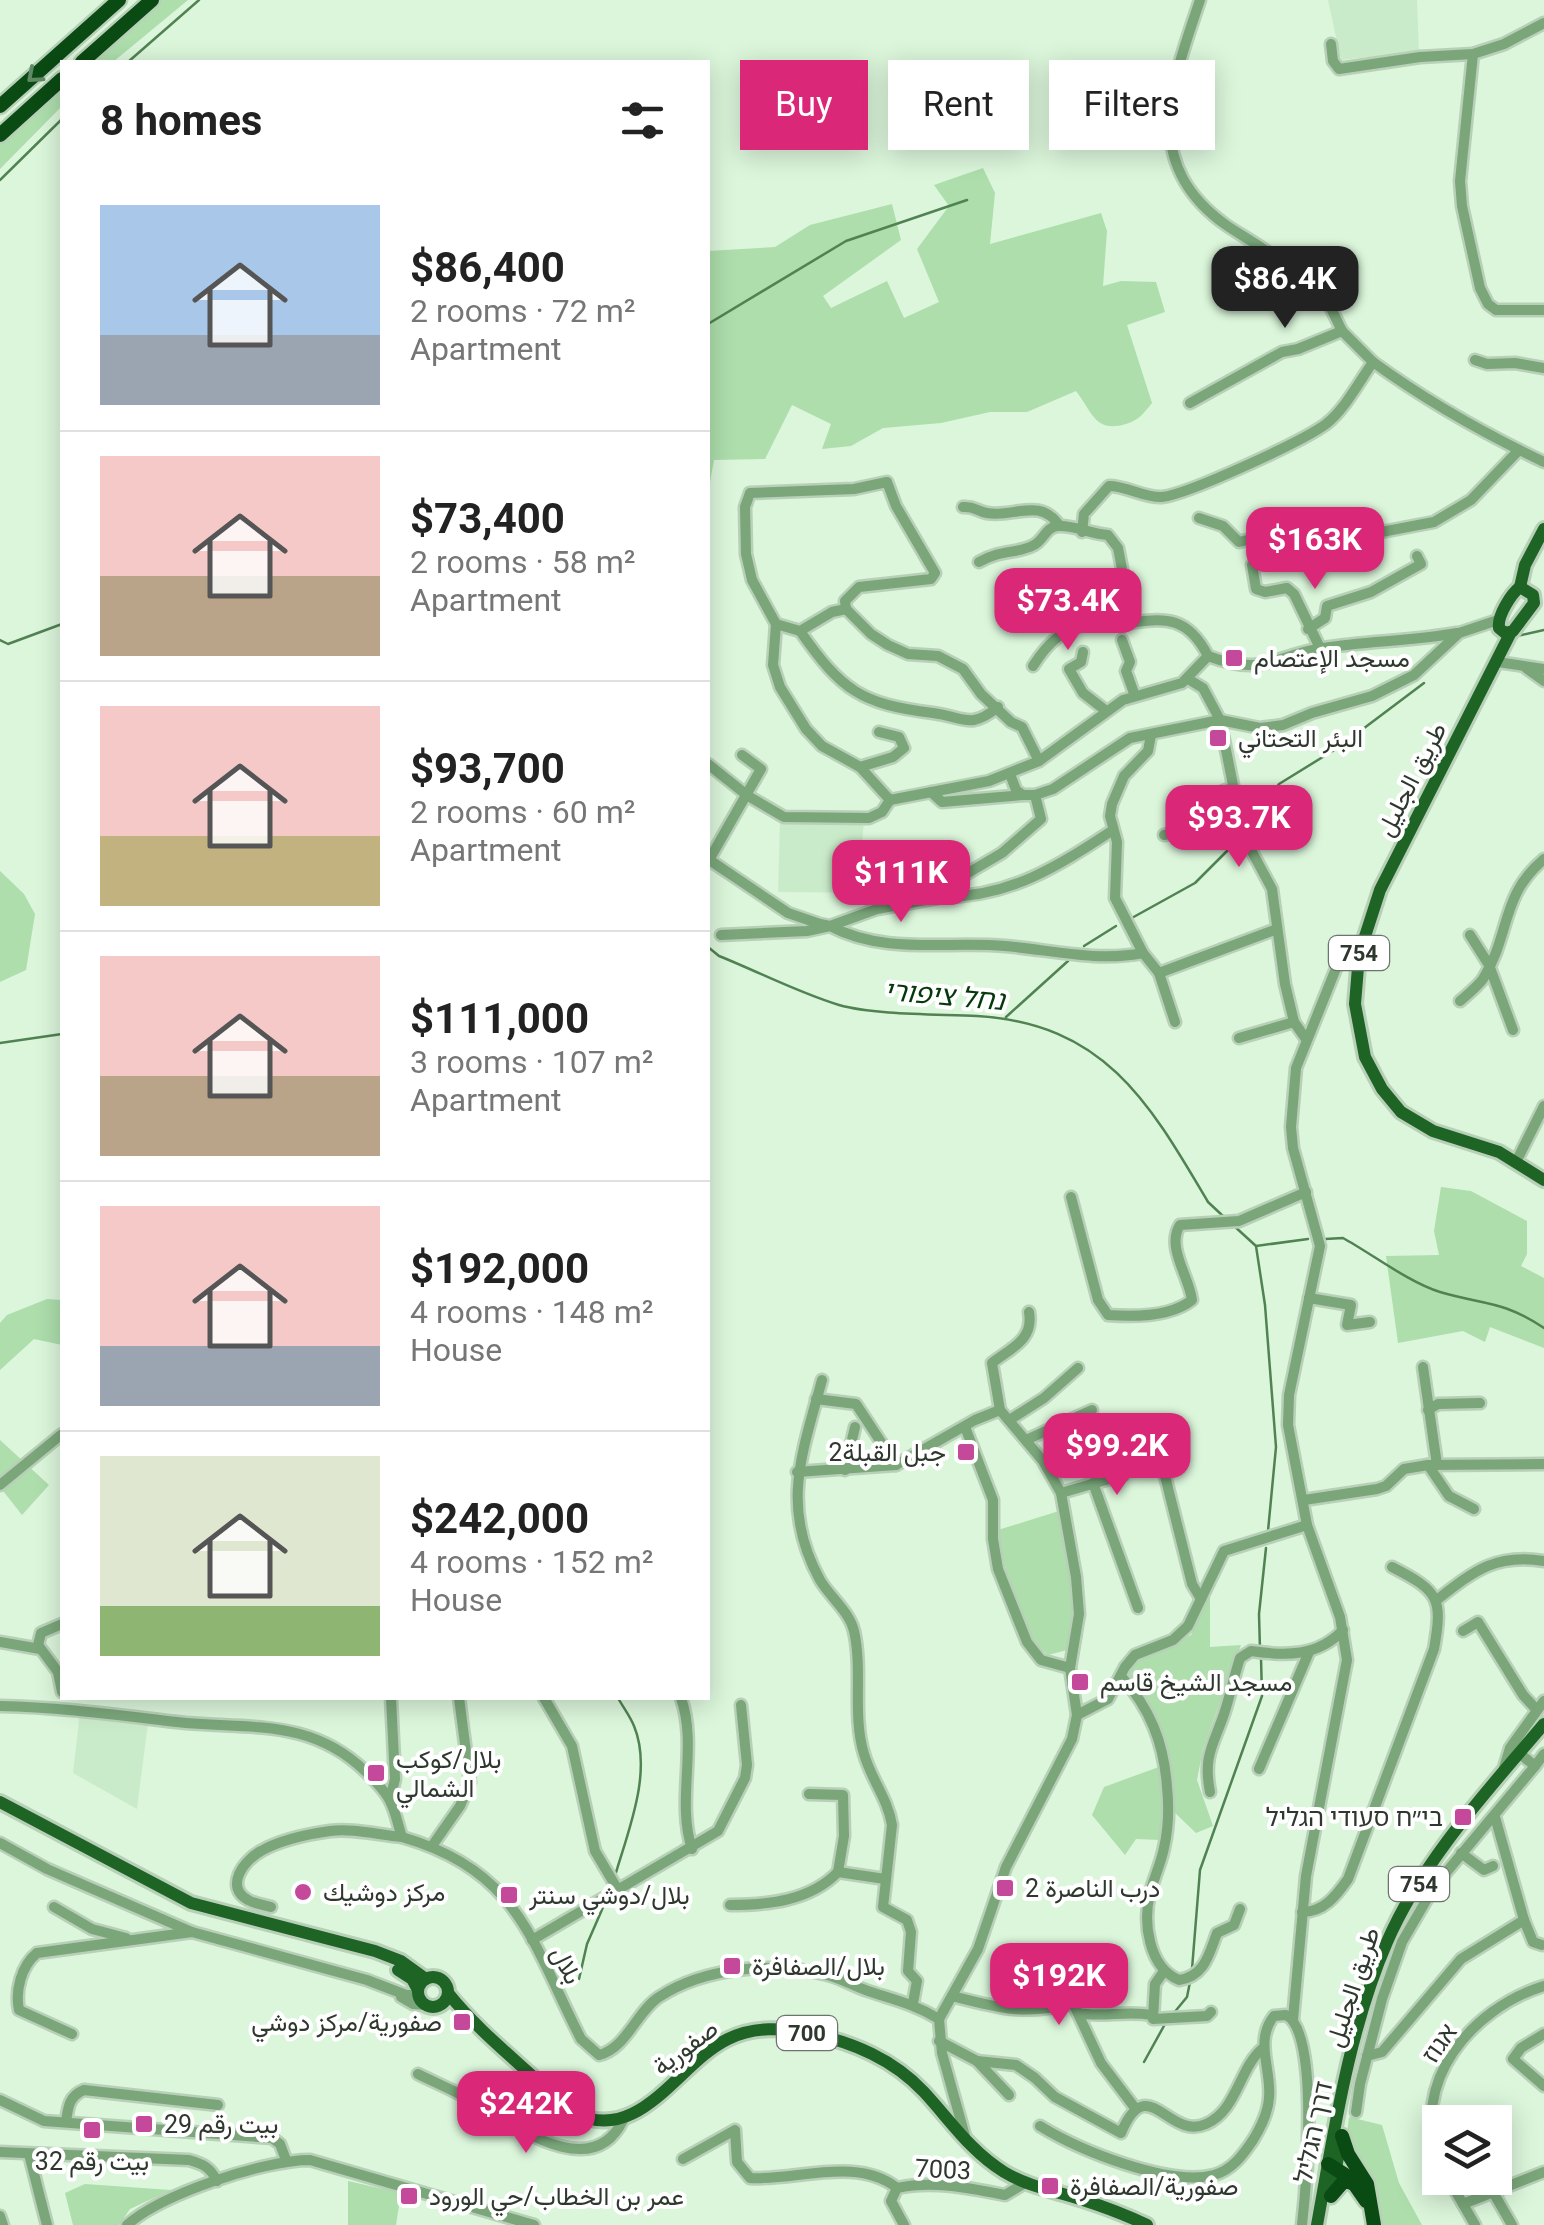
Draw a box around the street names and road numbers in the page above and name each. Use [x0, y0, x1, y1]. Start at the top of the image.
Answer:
street label: طريق الجليل [1370, 717, 1453, 841]
road number: 754 [1329, 936, 1389, 970]
road number: 754 [1389, 1867, 1449, 1901]
street label: طريق الجليل [1320, 1924, 1386, 2051]
street label: بلال [545, 1942, 588, 1989]
street label: صفورية [647, 2014, 724, 2082]
road number: 700 [777, 2016, 837, 2050]
street label: אגוז [1416, 2018, 1463, 2068]
street label: דרך הגליל [1289, 2079, 1338, 2186]
street label: 7003 [914, 2154, 972, 2185]

